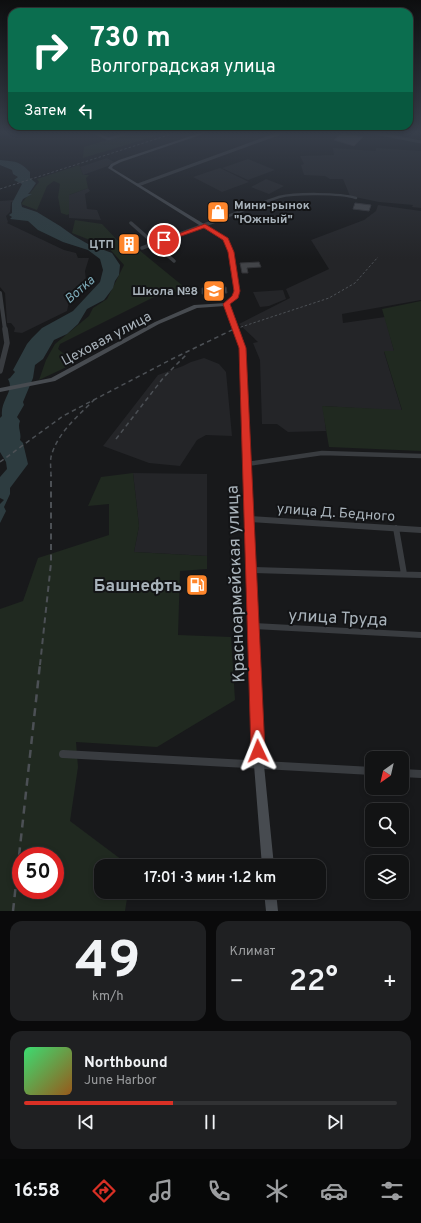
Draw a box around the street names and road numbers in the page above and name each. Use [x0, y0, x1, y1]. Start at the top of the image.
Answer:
street label: Цеховая улица [59, 308, 155, 370]
street label: Красноармейская улица [223, 485, 251, 683]
street label: улица Д. Бедного [276, 501, 396, 526]
street label: улица Труда [288, 605, 388, 633]

